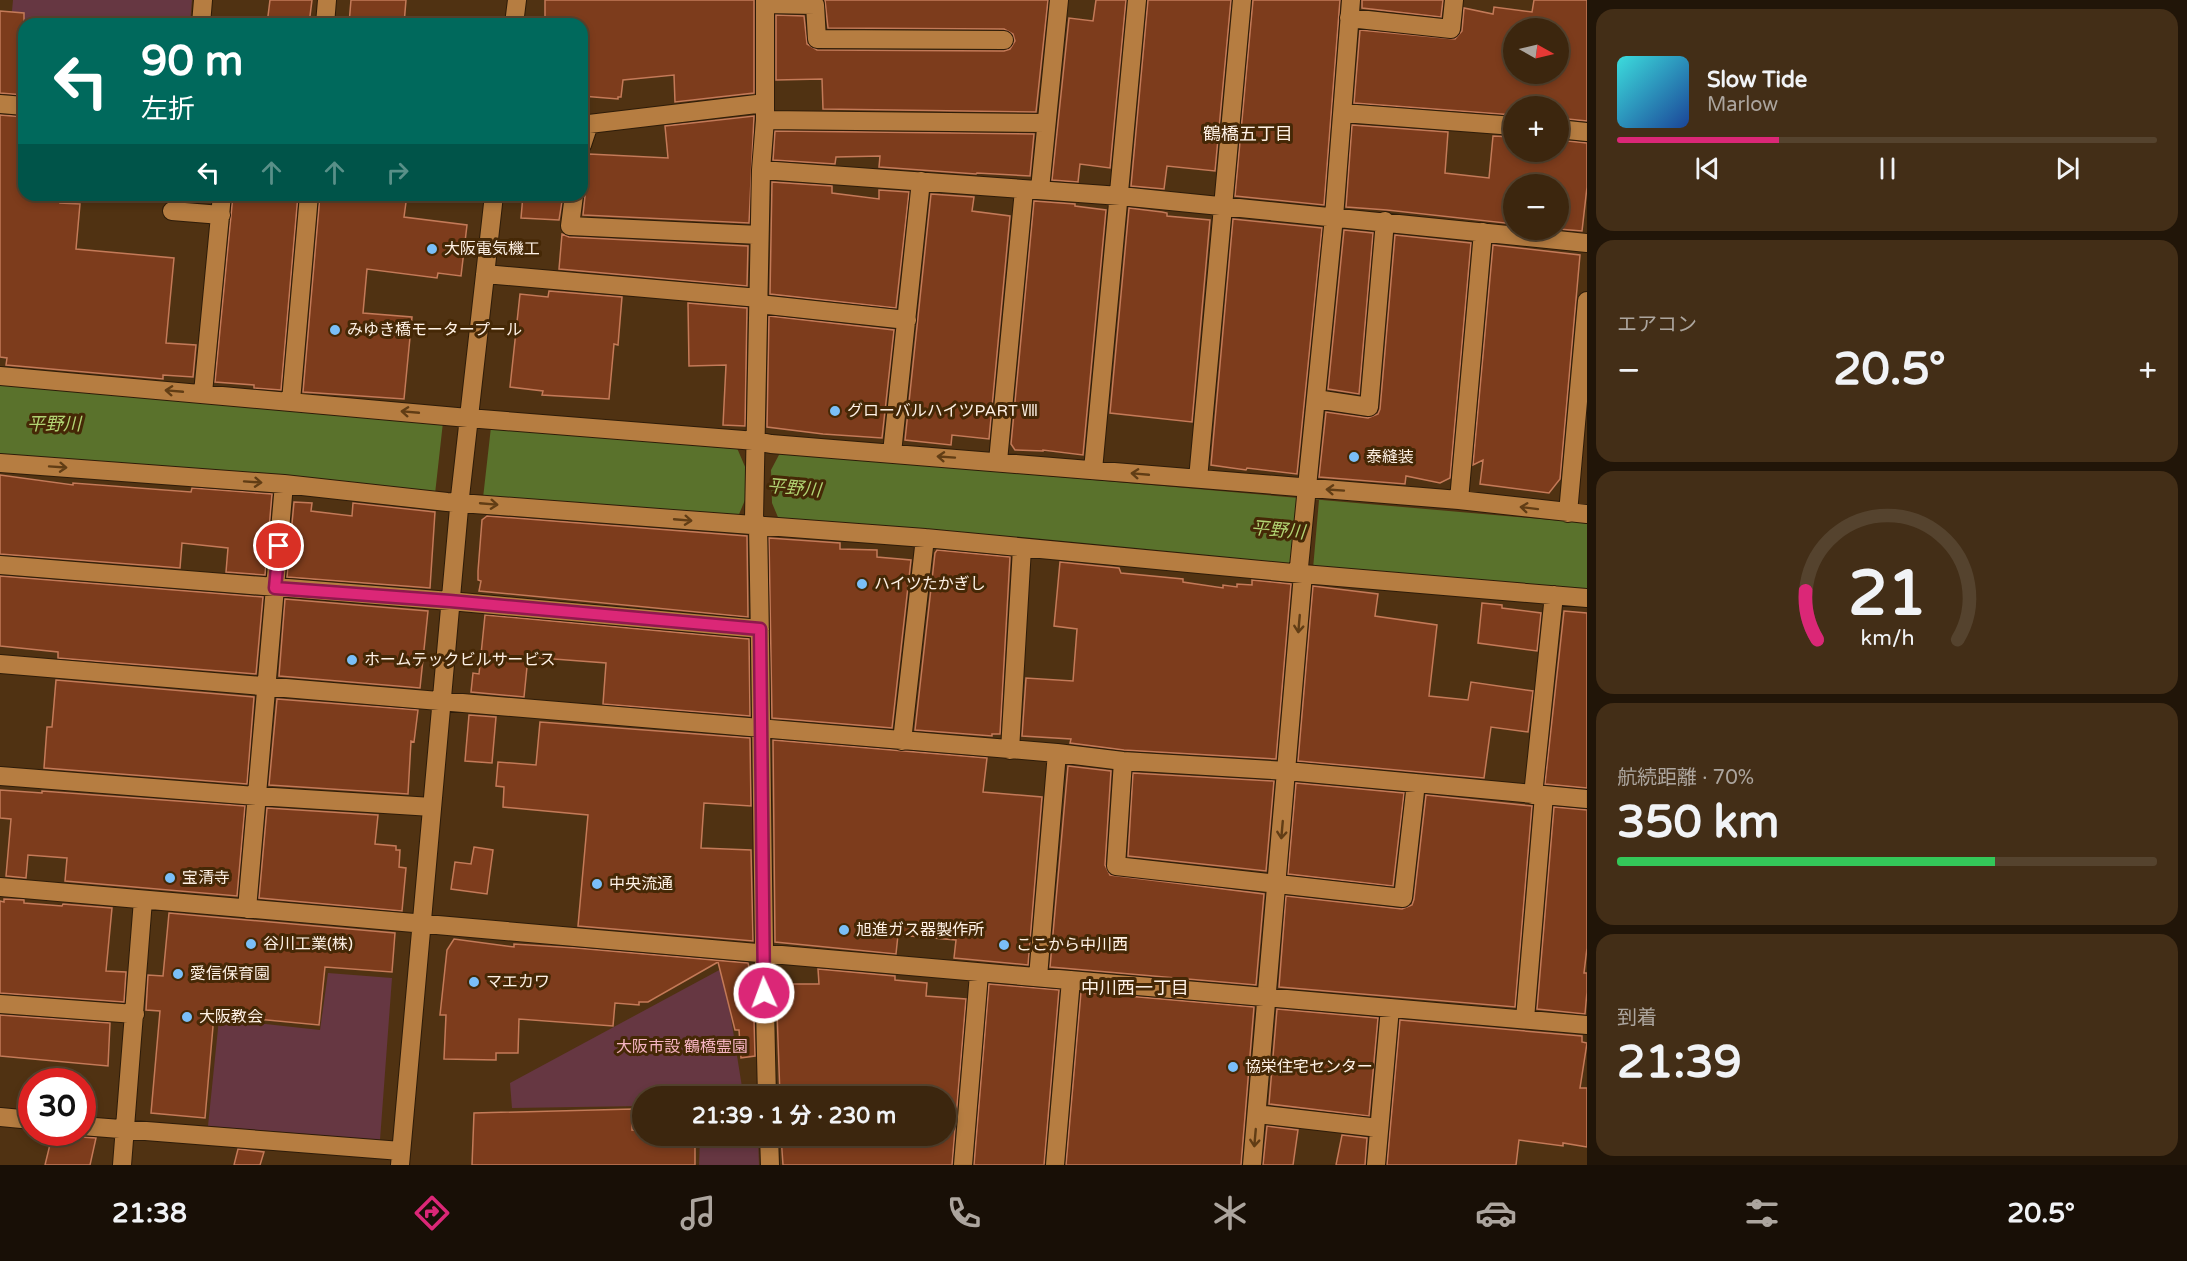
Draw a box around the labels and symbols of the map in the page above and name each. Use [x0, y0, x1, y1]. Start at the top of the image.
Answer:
north arrow [1503, 18, 1569, 84]
district label: 鶴橋五丁目 [1203, 123, 1293, 145]
place label: 大阪電気機工 [444, 239, 540, 259]
marker: 大阪電気機工 [425, 242, 439, 256]
place label: みゆき橋モータープール [347, 320, 522, 340]
marker: みゆき橋モータープール [328, 323, 342, 337]
one-way arrow [164, 385, 184, 396]
place label: グローバルハイツPART Ⅷ [847, 401, 1038, 421]
marker: グローバルハイツPART Ⅷ [828, 404, 842, 418]
one-way arrow [400, 406, 420, 417]
water label: 平野川 [27, 413, 83, 435]
place label: 泰縫装 [1366, 447, 1414, 467]
marker: 泰縫装 [1347, 450, 1361, 464]
one-way arrow [937, 451, 957, 462]
one-way arrow [48, 462, 68, 473]
one-way arrow [1131, 468, 1151, 479]
water label: 平野川 [766, 475, 824, 501]
one-way arrow [242, 477, 262, 488]
one-way arrow [1325, 485, 1345, 496]
one-way arrow [478, 499, 498, 510]
one-way arrow [1519, 502, 1539, 513]
one-way arrow [673, 515, 692, 526]
water label: 平野川 [1250, 517, 1308, 543]
pin [253, 520, 304, 571]
place label: ハイツたかぎし [874, 574, 986, 594]
marker: ハイツたかぎし [855, 577, 869, 591]
one-way arrow [1293, 614, 1304, 634]
place label: ホームテックビルサービス [364, 650, 556, 670]
marker: ホームテックビルサービス [345, 653, 359, 667]
one-way arrow [1276, 819, 1287, 839]
place label: 宝清寺 [182, 868, 230, 888]
marker: 宝清寺 [163, 871, 177, 885]
place label: 中央流通 [609, 874, 673, 894]
marker: 中央流通 [590, 877, 604, 891]
place label: 旭進ガス器製作所 [856, 920, 984, 940]
marker: 旭進ガス器製作所 [837, 923, 851, 937]
place label: 谷川工業(株) [263, 934, 353, 954]
place label: ここから中川西 [1016, 935, 1128, 955]
marker: 谷川工業(株) [244, 937, 258, 951]
marker: ここから中川西 [997, 938, 1011, 952]
position arrow [732, 961, 796, 1025]
place label: 愛信保育園 [190, 964, 270, 984]
marker: 愛信保育園 [171, 967, 185, 981]
place label: マエカワ [486, 972, 550, 992]
marker: マエカワ [467, 975, 481, 989]
district label: 中川西一丁目 [1081, 977, 1189, 999]
place label: 大阪教会 [199, 1007, 263, 1027]
marker: 大阪教会 [180, 1010, 194, 1024]
park label: 大阪市設 鶴橋霊園 [616, 1037, 748, 1057]
place label: 協栄住宅センター [1245, 1057, 1373, 1077]
marker: 協栄住宅センター [1226, 1060, 1240, 1074]
speed limit sign: 30 [18, 1068, 96, 1146]
one-way arrow [1249, 1128, 1260, 1148]

